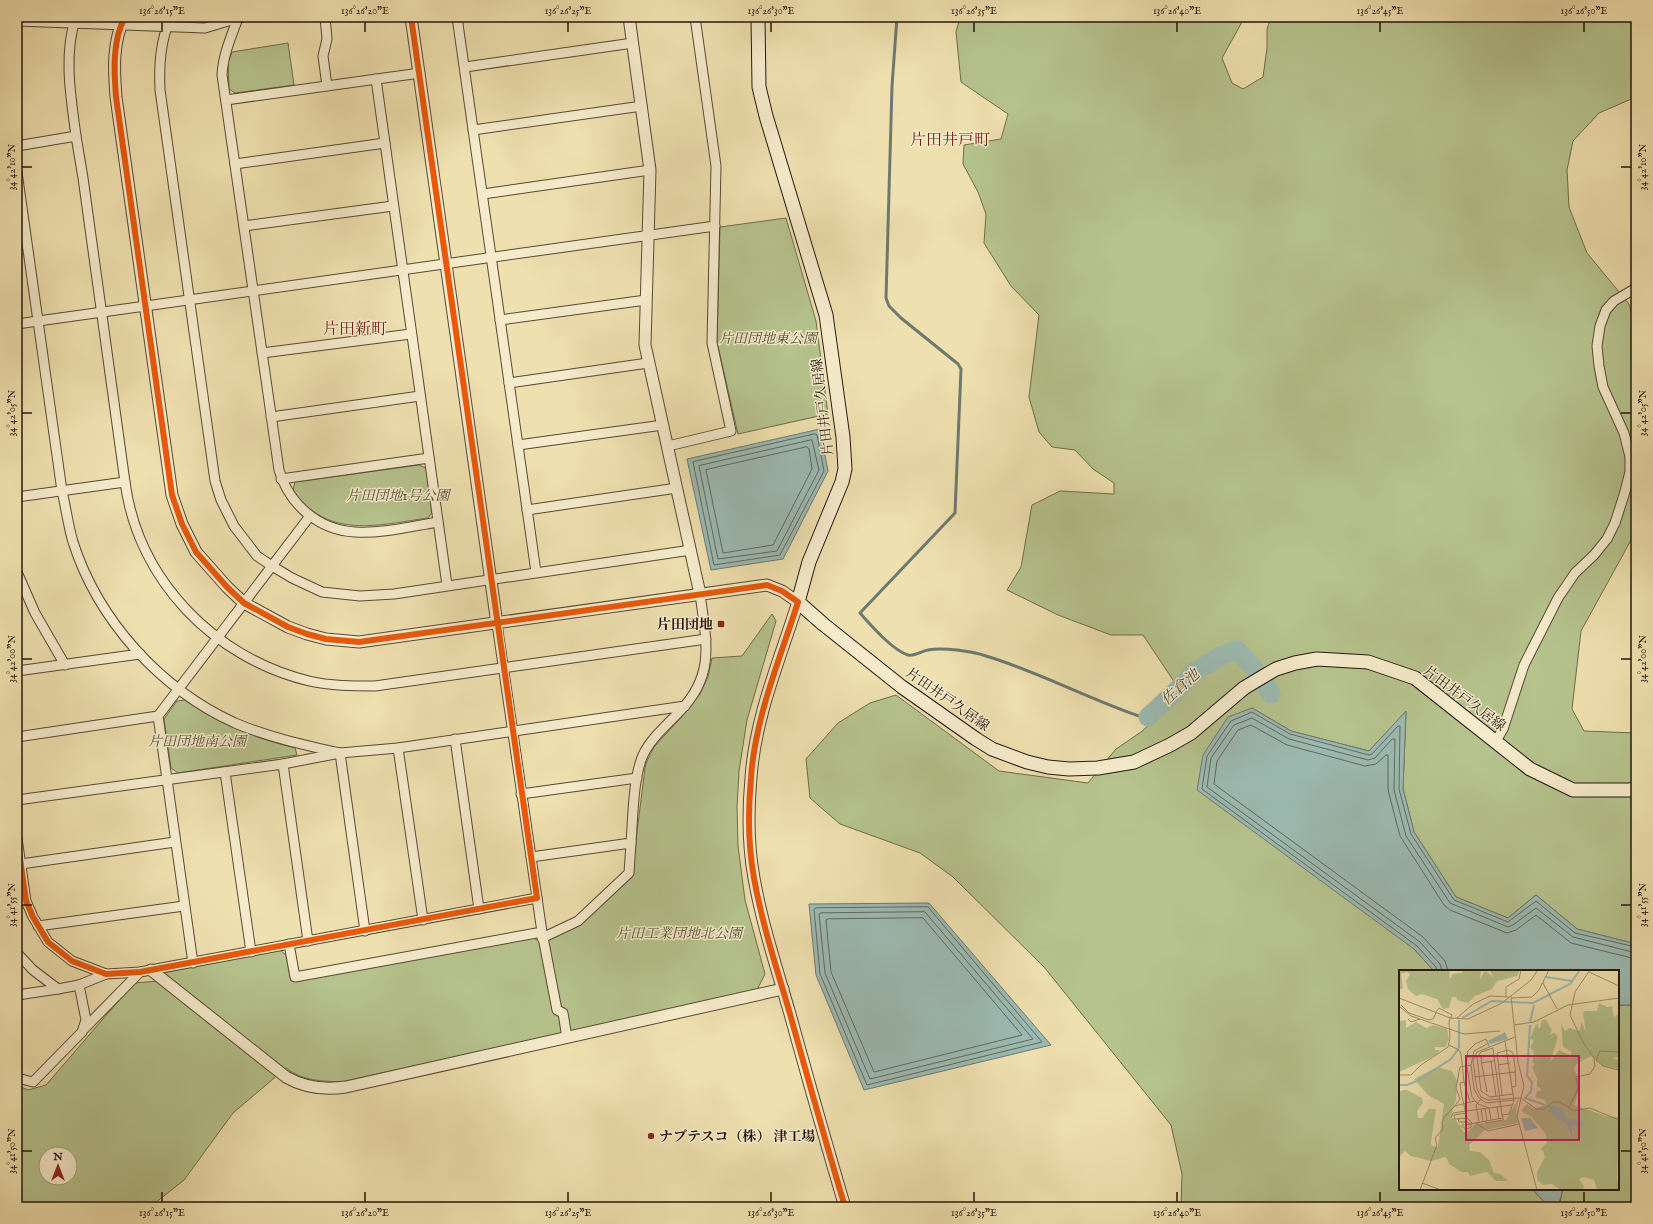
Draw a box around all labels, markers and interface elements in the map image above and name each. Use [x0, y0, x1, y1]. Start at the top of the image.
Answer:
text: 136°26'15"E [139, 5, 185, 18]
text: 136°26'20"E [341, 5, 389, 18]
text: 136°26'25"E [545, 5, 591, 18]
text: 136°26'30"E [747, 5, 795, 18]
text: 136°26'35"E [951, 5, 997, 18]
text: 136°26'40"E [1153, 5, 1201, 18]
text: 136°26'45"E [1357, 5, 1404, 18]
text: 136°26'50"E [1561, 5, 1608, 18]
district label: 片田井戸町 [910, 131, 990, 151]
text: 34°42'10"N [6, 143, 19, 190]
text: 34°42'10"N [1637, 143, 1650, 190]
district label: 片田新町 [323, 320, 387, 340]
park label: 片田団地東公園 [719, 330, 819, 348]
street label: 片田井戸久居線 [808, 357, 838, 457]
text: 34°42'05"N [6, 390, 19, 436]
text: 34°42'05"N [1637, 390, 1650, 436]
park label: 片田団地1号公園 [346, 487, 452, 505]
place label: 片田団地 [657, 616, 713, 634]
marker: 片田団地 [716, 619, 726, 629]
text: 34°42'00"N [6, 635, 19, 683]
text: 34°42'00"N [1637, 635, 1650, 683]
street label: 片田井戸久居線 [1420, 662, 1509, 735]
street label: 片田井戸久居線 [902, 664, 993, 735]
water label: 佐倉池 [1157, 664, 1205, 709]
park label: 片田団地南公園 [148, 733, 248, 751]
text: 34°41'55"N [6, 883, 19, 927]
text: 34°41'55"N [1637, 883, 1650, 927]
park label: 片田工業団地北公園 [616, 925, 744, 943]
inset map [1399, 970, 1619, 1190]
text: 34°41'50"N [6, 1128, 19, 1174]
place label: ナブテスコ（株） 津工場 [659, 1128, 816, 1146]
text: 34°41'50"N [1637, 1128, 1650, 1174]
marker: ナブテスコ（株） 津工場 [646, 1131, 656, 1141]
north arrow [38, 1146, 78, 1186]
text: N [52, 1150, 63, 1164]
text: 136°26'15"E [139, 1207, 185, 1220]
text: 136°26'20"E [341, 1207, 389, 1220]
text: 136°26'25"E [545, 1207, 591, 1220]
text: 136°26'30"E [747, 1207, 795, 1220]
text: 136°26'35"E [951, 1207, 997, 1220]
text: 136°26'40"E [1153, 1207, 1201, 1220]
text: 136°26'45"E [1357, 1207, 1404, 1220]
text: 136°26'50"E [1561, 1207, 1608, 1220]

